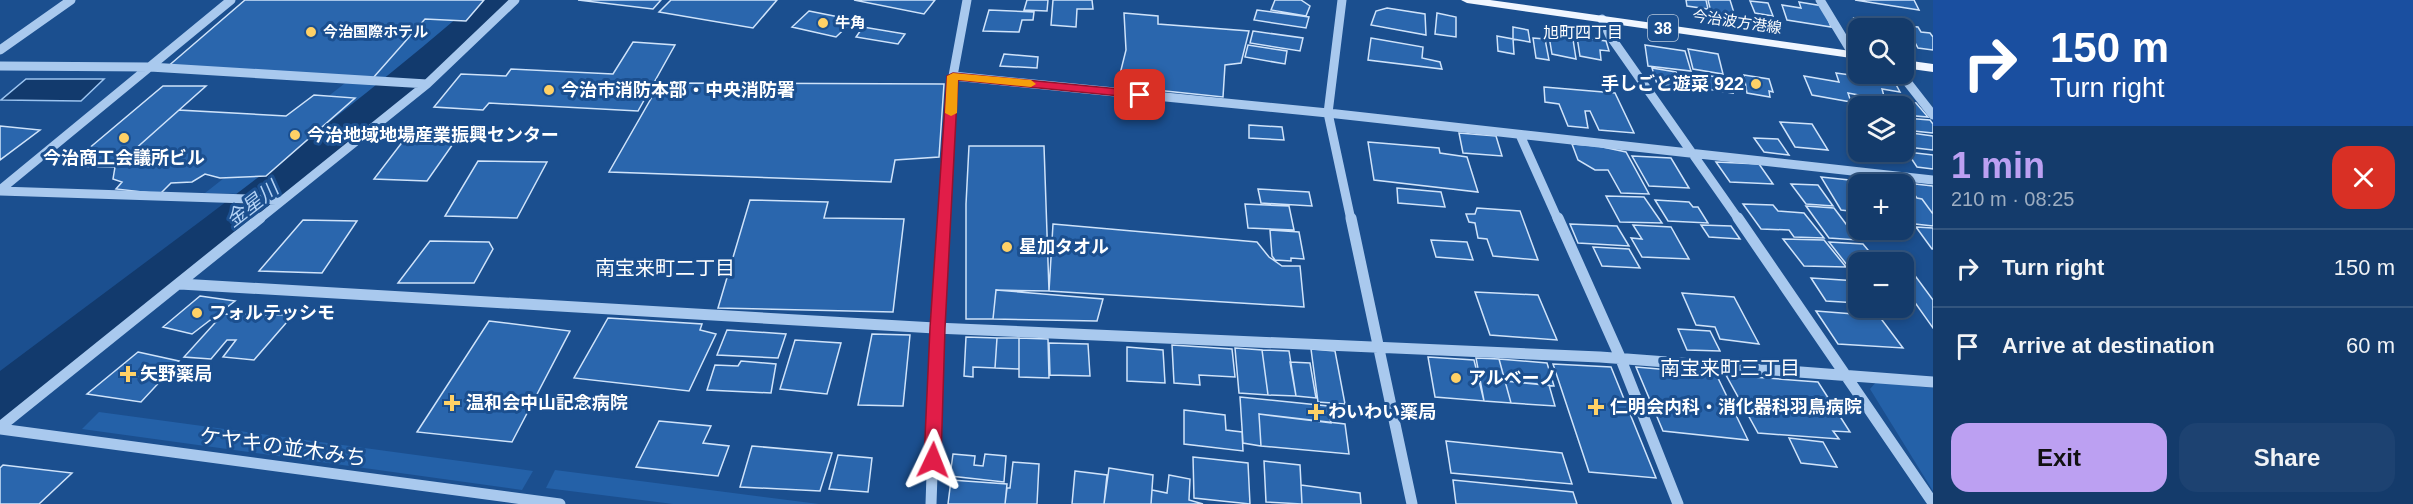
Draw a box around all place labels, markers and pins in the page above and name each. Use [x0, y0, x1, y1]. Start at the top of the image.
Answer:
place label: 牛角 [835, 14, 865, 31]
marker: 牛角 [816, 16, 830, 30]
place label: 今治国際ホテル [323, 23, 428, 40]
marker: 今治国際ホテル [304, 25, 318, 39]
pin [1114, 69, 1165, 120]
place label: 手しごと遊菜 922 [1601, 74, 1744, 94]
marker: 手しごと遊菜 922 [1749, 77, 1763, 91]
place label: 今治市消防本部・中央消防署 [561, 80, 795, 100]
marker: 今治市消防本部・中央消防署 [542, 83, 556, 97]
place label: 今治地域地場産業振興センター [307, 125, 559, 145]
marker: 今治地域地場産業振興センター [288, 128, 302, 142]
marker: 今治商工会議所ビル [117, 131, 131, 145]
place label: 今治商工会議所ビル [43, 148, 205, 168]
place label: 星加タオル [1019, 237, 1109, 257]
marker: 星加タオル [1000, 240, 1014, 254]
place label: フォルテッシモ [209, 303, 335, 323]
marker: フォルテッシモ [190, 306, 204, 320]
place label: 矢野薬局 [140, 364, 212, 384]
marker: 矢野薬局 [121, 367, 135, 381]
place label: アルベーノ [1468, 368, 1557, 388]
marker: アルベーノ [1449, 371, 1463, 385]
place label: 温和会中山記念病院 [466, 393, 628, 413]
marker: 温和会中山記念病院 [443, 394, 461, 412]
place label: 仁明会内科・消化器科羽鳥病院 [1610, 397, 1862, 417]
marker: 仁明会内科・消化器科羽鳥病院 [1587, 398, 1605, 416]
place label: わいわい薬局 [1328, 402, 1436, 422]
marker: わいわい薬局 [1309, 405, 1323, 419]

